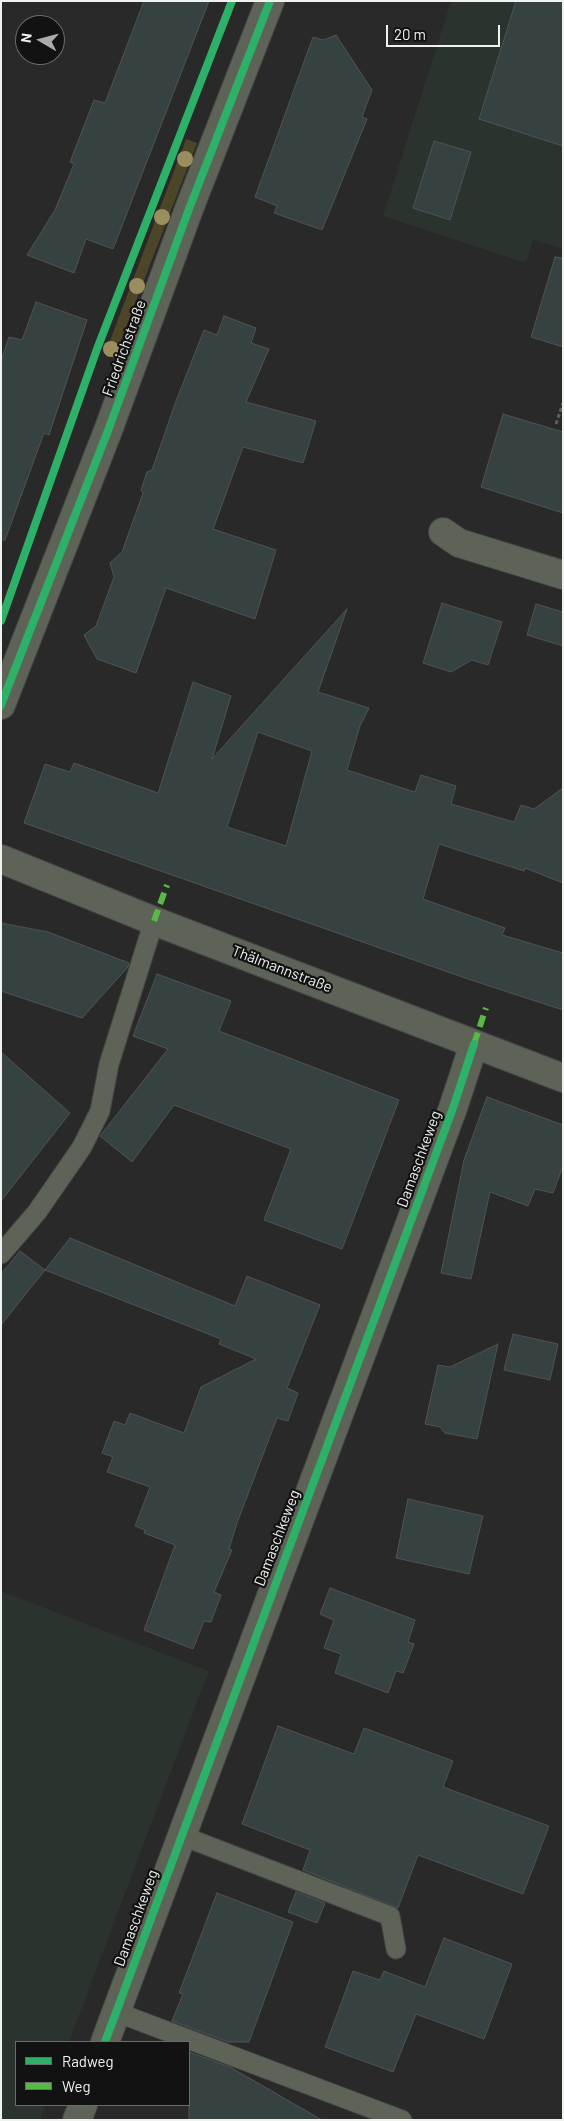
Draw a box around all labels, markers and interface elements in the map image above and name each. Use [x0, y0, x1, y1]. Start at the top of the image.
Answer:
north arrow [15, 15, 65, 65]
scale bar [389, 15, 503, 47]
text: 20 m [394, 25, 426, 43]
text: N [17, 32, 35, 44]
street label: Friedrichstraße [98, 297, 150, 399]
street label: Thälmannstraße [229, 942, 335, 996]
street label: Damaschkeweg [393, 1108, 445, 1210]
street label: Damaschkeweg [250, 1487, 304, 1589]
street label: Damaschkeweg [110, 1867, 162, 1969]
legend [15, 2041, 190, 2106]
text: Radweg [62, 2052, 114, 2070]
text: Weg [62, 2077, 90, 2095]

